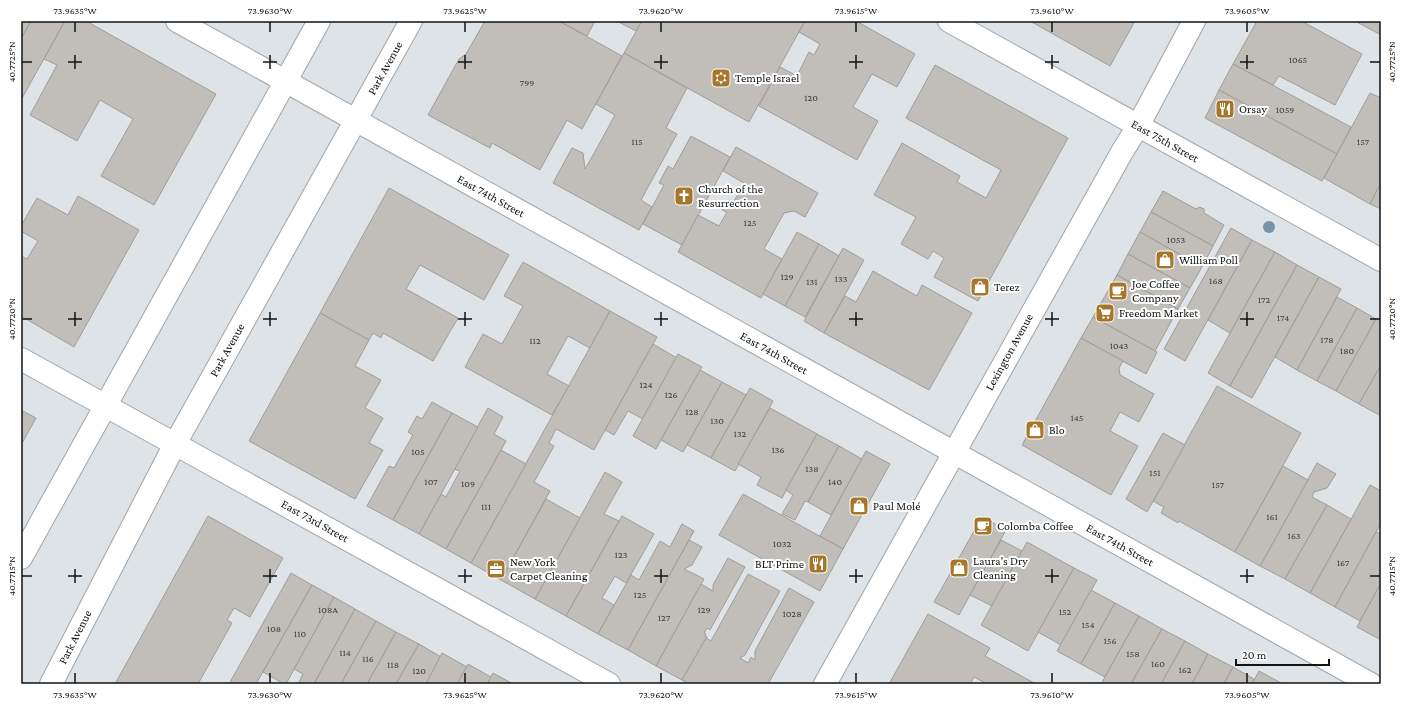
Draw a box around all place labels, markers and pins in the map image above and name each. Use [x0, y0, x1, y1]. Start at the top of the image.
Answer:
synagogue icon: Temple Israel [710, 67, 732, 89]
place label: Temple Israel [735, 71, 799, 85]
restaurant icon: Orsay [1214, 98, 1236, 120]
place label: Orsay [1239, 102, 1267, 116]
place label: Church of the Resurrection [698, 182, 763, 210]
church icon: Church of the Resurrection [673, 185, 695, 207]
shop icon: William Poll [1154, 249, 1176, 271]
place label: William Poll [1179, 253, 1238, 267]
shop icon: Terez [969, 276, 991, 298]
place label: Joe Coffee Company [1131, 277, 1180, 305]
place label: Terez [994, 280, 1020, 294]
cafe icon: Joe Coffee Company [1107, 280, 1129, 302]
supermarket icon: Freedom Market [1094, 302, 1116, 324]
place label: Freedom Market [1119, 306, 1199, 320]
shop icon: Blo [1024, 419, 1046, 441]
place label: Blo [1049, 423, 1065, 437]
shop icon: Paul Molé [848, 495, 870, 517]
place label: Paul Molé [873, 499, 921, 513]
cafe icon: Colomba Coffee [972, 515, 994, 537]
place label: Colomba Coffee [997, 519, 1073, 533]
restaurant icon: BLT Prime [807, 553, 829, 575]
place label: Laura’s Dry Cleaning [973, 554, 1028, 582]
place label: New York Carpet Cleaning [510, 555, 588, 583]
place label: BLT Prime [755, 557, 804, 571]
shop icon: Laura’s Dry Cleaning [948, 557, 970, 579]
office icon: New York Carpet Cleaning [485, 558, 507, 580]

